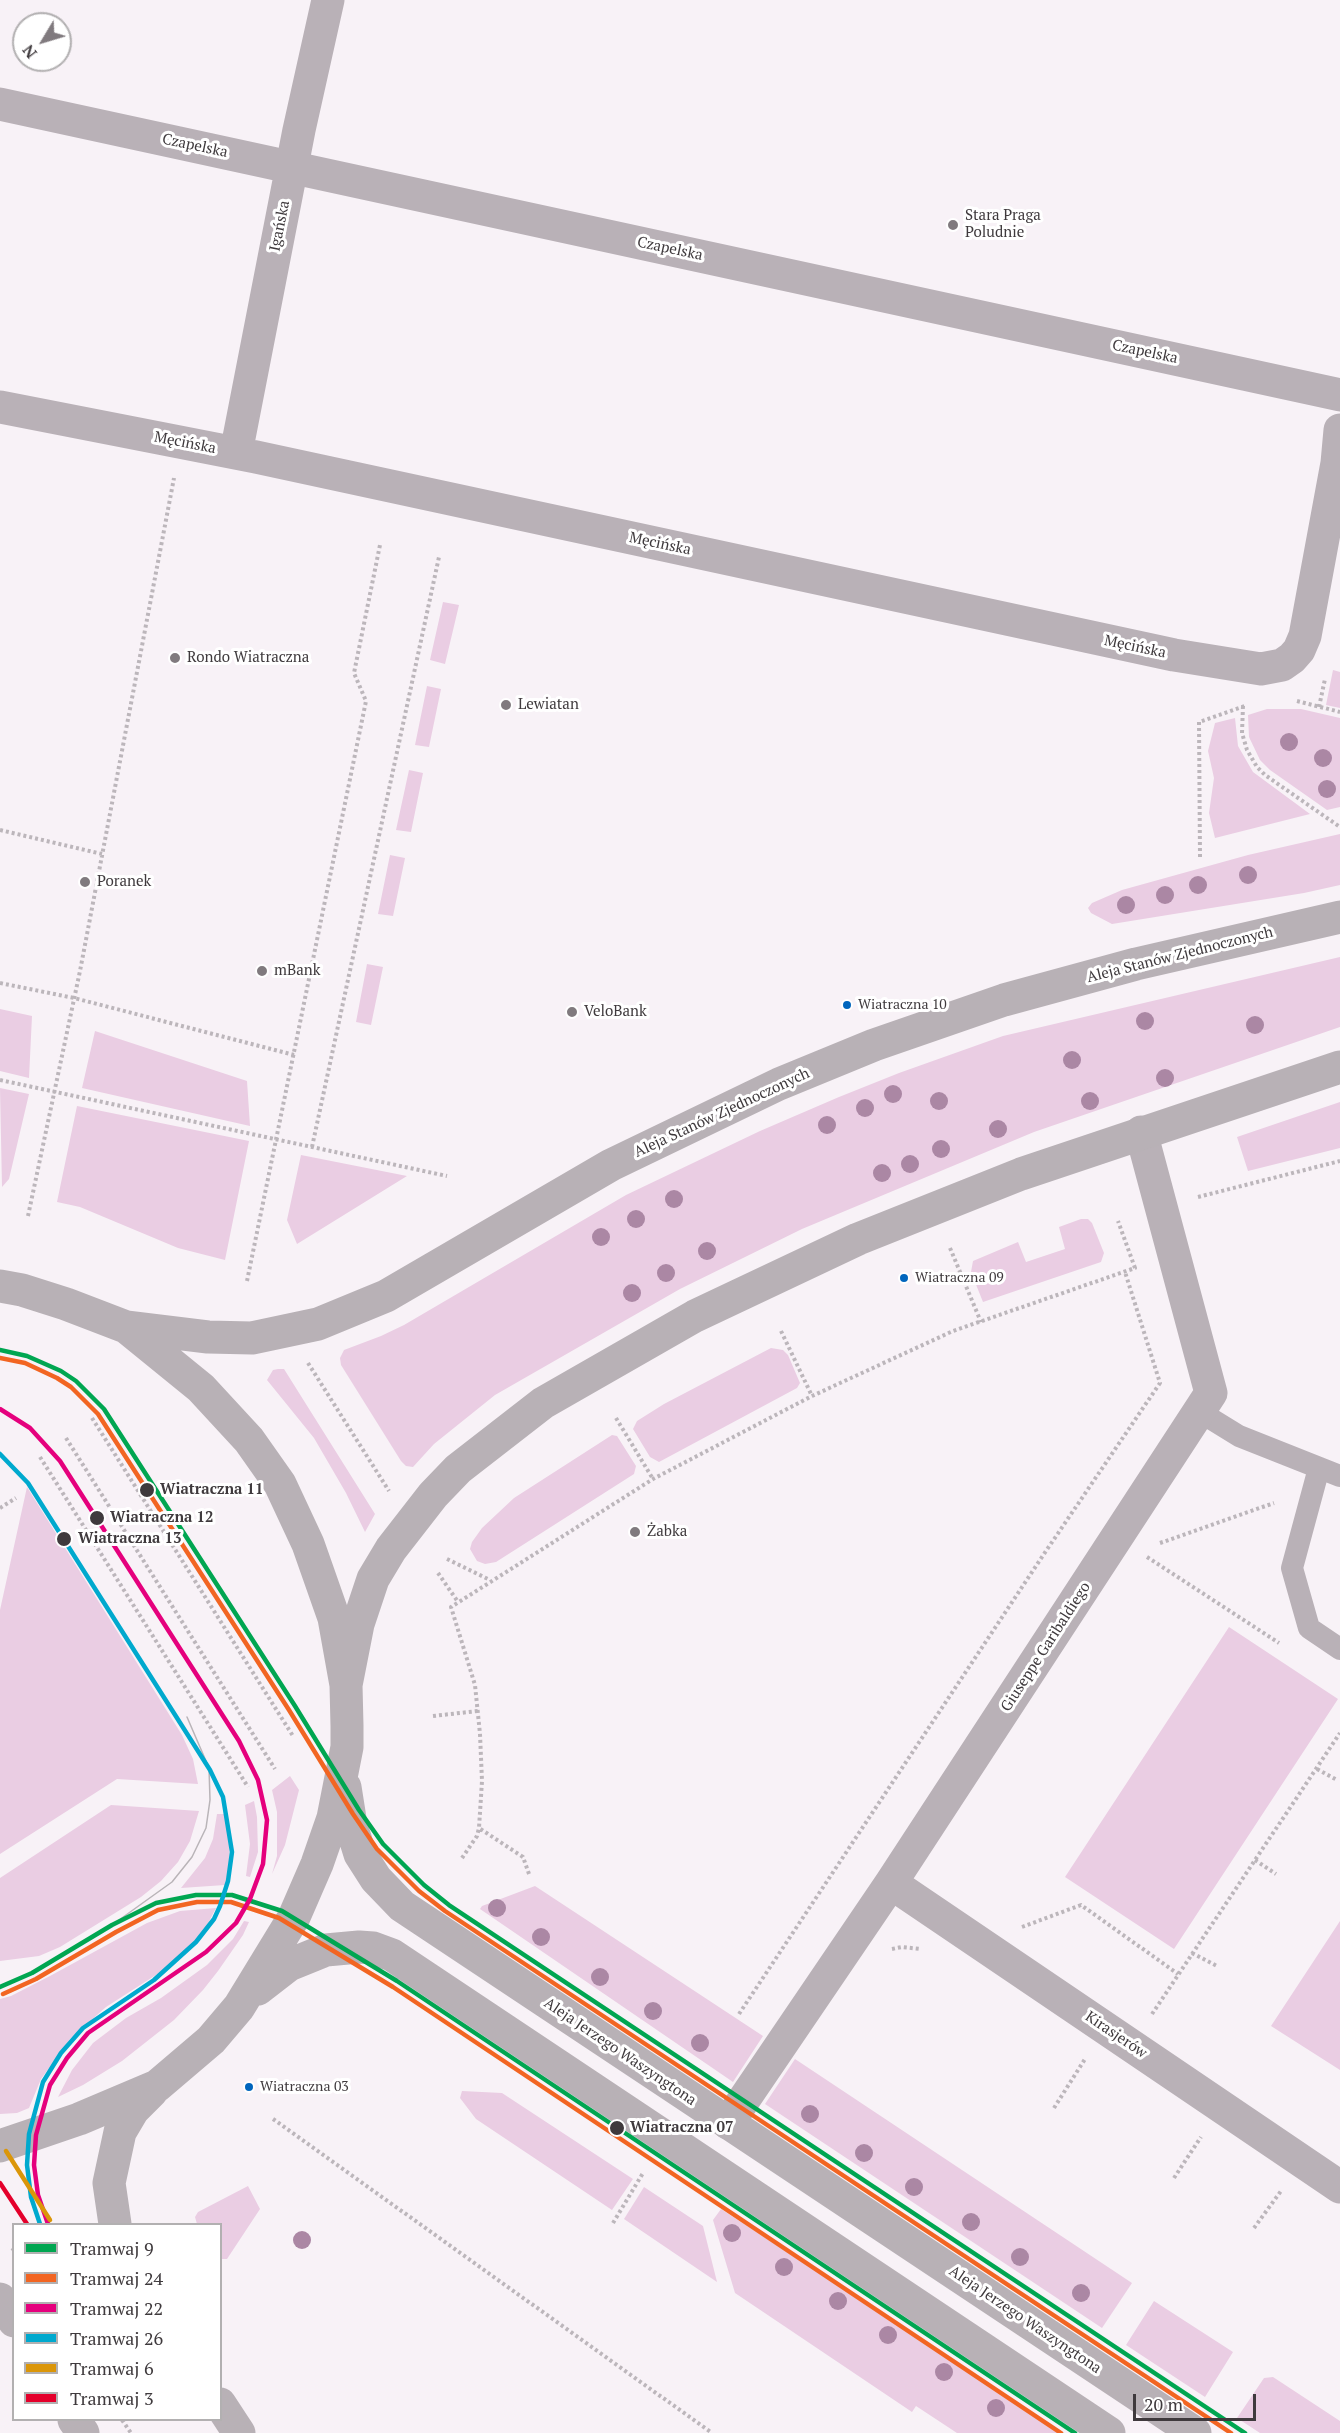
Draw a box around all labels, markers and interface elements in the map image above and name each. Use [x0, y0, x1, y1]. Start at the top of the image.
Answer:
north arrow [12, 12, 72, 72]
text: N [17, 40, 42, 63]
street label: Czapelska [161, 130, 229, 162]
street label: Igańska [266, 199, 294, 253]
place label: Stara Praga Poludnie [965, 207, 1041, 242]
marker: Stara Praga Poludnie [946, 218, 960, 232]
street label: Czapelska [636, 233, 704, 265]
street label: Czapelska [1111, 336, 1179, 368]
street label: Męcińska [152, 428, 218, 458]
street label: Męcińska [627, 529, 693, 559]
street label: Męcińska [1102, 632, 1168, 662]
place label: Rondo Wiatraczna [187, 649, 309, 667]
marker: Rondo Wiatraczna [168, 651, 182, 665]
place label: Lewiatan [518, 696, 579, 714]
marker: Lewiatan [499, 698, 513, 712]
place label: Poranek [97, 873, 151, 891]
marker: Poranek [78, 875, 92, 889]
street label: Aleja Stanów Zjednoczonych [1085, 923, 1275, 987]
place label: mBank [274, 962, 320, 980]
marker: mBank [255, 964, 269, 978]
place label: Wiatraczna 10 [858, 997, 947, 1013]
marker: Wiatraczna 10 [841, 999, 853, 1011]
place label: VeloBank [584, 1003, 647, 1021]
marker: VeloBank [565, 1005, 579, 1019]
street label: Aleja Stanów Zjednoczonych [631, 1064, 813, 1162]
place label: Wiatraczna 09 [915, 1270, 1004, 1286]
marker: Wiatraczna 09 [898, 1272, 910, 1284]
marker: Wiatraczna 11 [138, 1481, 156, 1499]
place label: Wiatraczna 11 [160, 1481, 263, 1499]
marker: Wiatraczna 12 [88, 1509, 106, 1527]
place label: Wiatraczna 12 [110, 1509, 213, 1527]
place label: Żabka [647, 1523, 687, 1541]
marker: Żabka [628, 1525, 642, 1539]
marker: Wiatraczna 13 [55, 1530, 73, 1548]
place label: Wiatraczna 13 [78, 1530, 181, 1548]
street label: Giuseppe Garibaldiego [997, 1579, 1095, 1715]
street label: Aleja Jerzego Waszyngtona [540, 1994, 700, 2110]
street label: Kirasjerów [1082, 2008, 1150, 2062]
place label: Wiatraczna 03 [260, 2079, 349, 2095]
marker: Wiatraczna 03 [243, 2081, 255, 2093]
marker: Wiatraczna 07 [608, 2119, 626, 2137]
place label: Wiatraczna 07 [630, 2119, 733, 2137]
legend [12, 2223, 222, 2421]
text: Tramwaj 9 [70, 2236, 153, 2260]
street label: Aleja Jerzego Waszyngtona [945, 2262, 1105, 2378]
text: Tramwaj 24 [70, 2266, 163, 2290]
text: Tramwaj 22 [70, 2296, 163, 2320]
text: Tramwaj 26 [70, 2326, 163, 2350]
text: Tramwaj 6 [70, 2356, 153, 2380]
scale bar [1136, 2382, 1259, 2420]
text: Tramwaj 3 [70, 2386, 153, 2410]
text: 20 m [1144, 2392, 1183, 2416]

